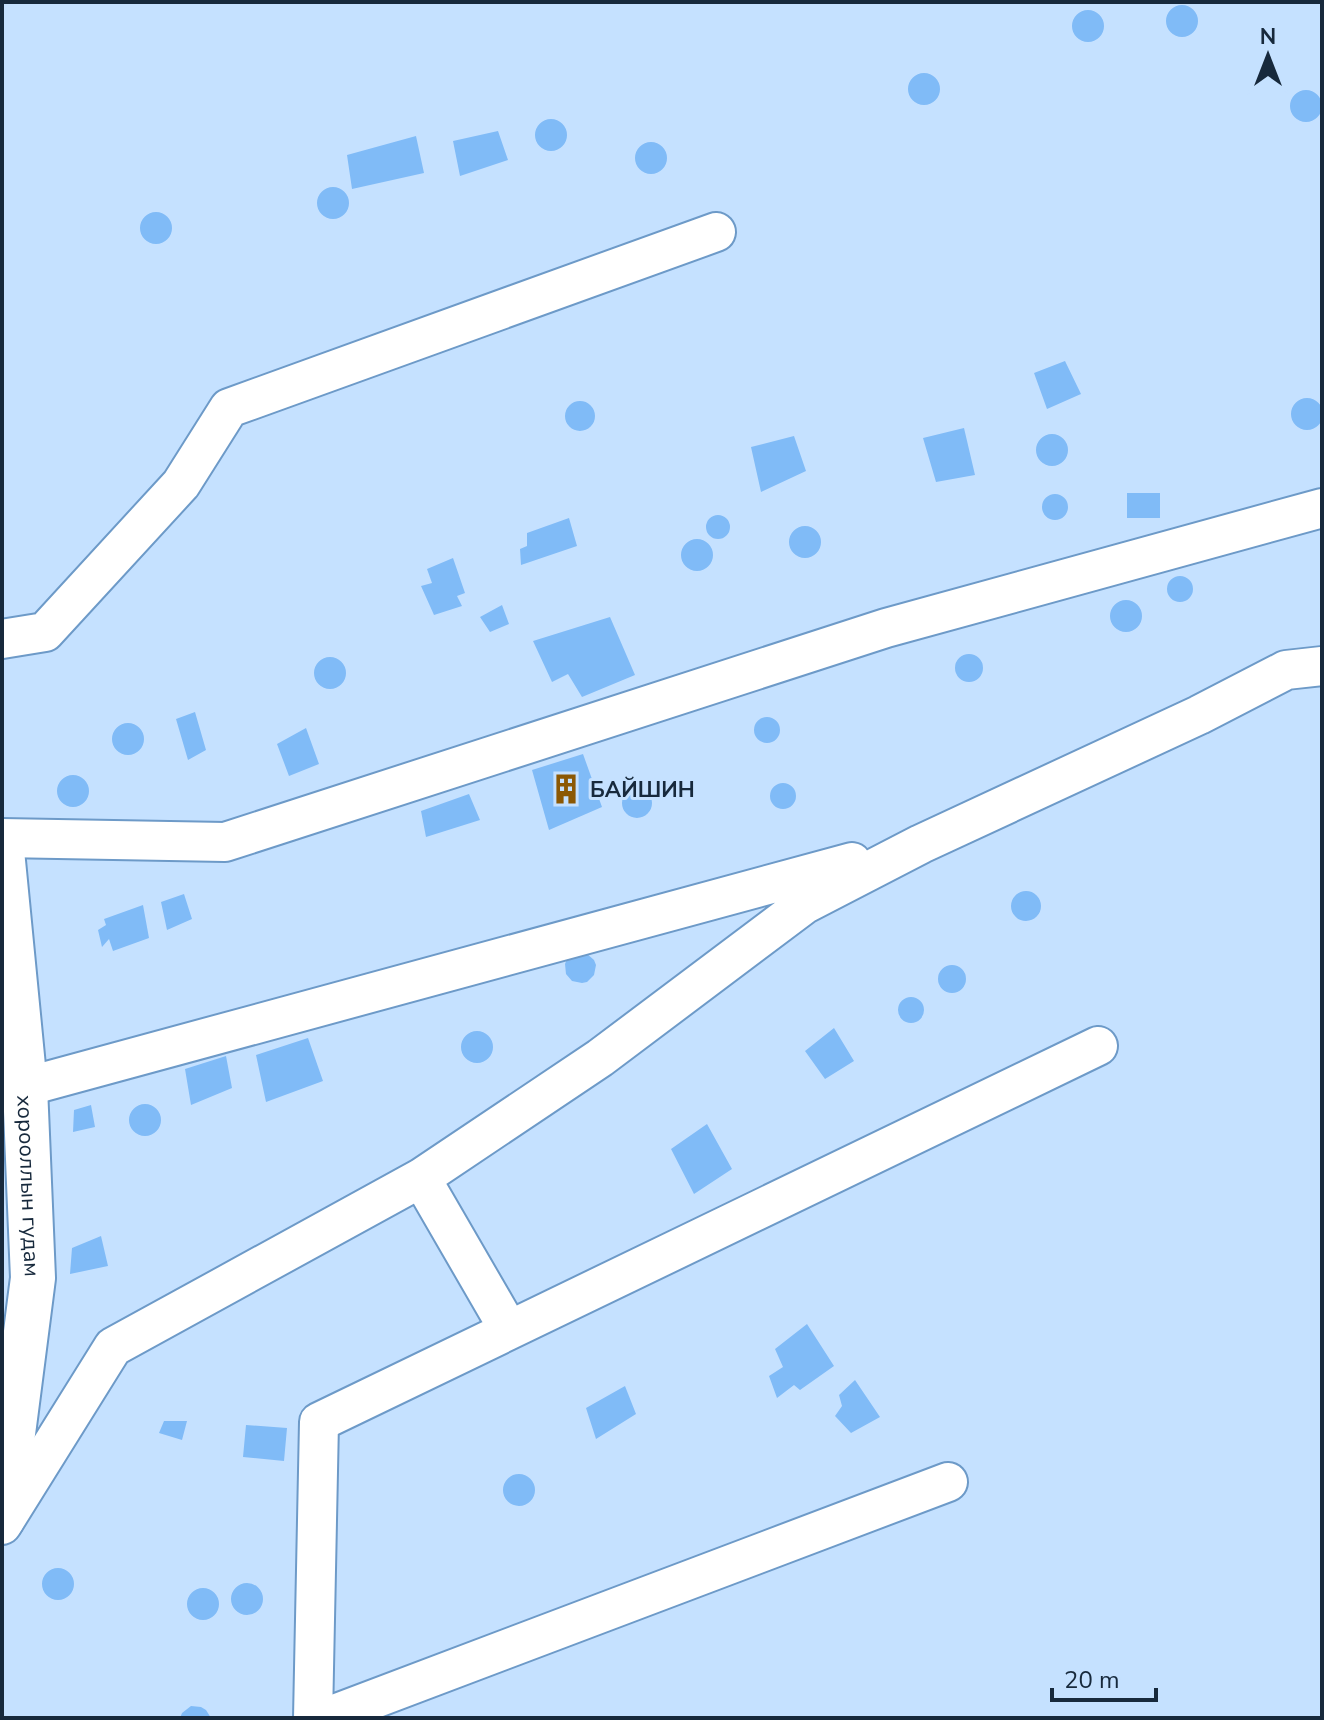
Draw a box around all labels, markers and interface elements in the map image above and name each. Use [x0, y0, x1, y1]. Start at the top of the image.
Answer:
north arrow [1228, 16, 1308, 96]
text: N [1260, 22, 1276, 52]
building icon: БАЙШИН [549, 772, 583, 806]
place label: БАЙШИН [590, 775, 695, 805]
street label: хорооллын гудам [9, 1094, 47, 1277]
scale bar [1052, 1652, 1156, 1702]
text: 20 m [1064, 1664, 1120, 1696]

